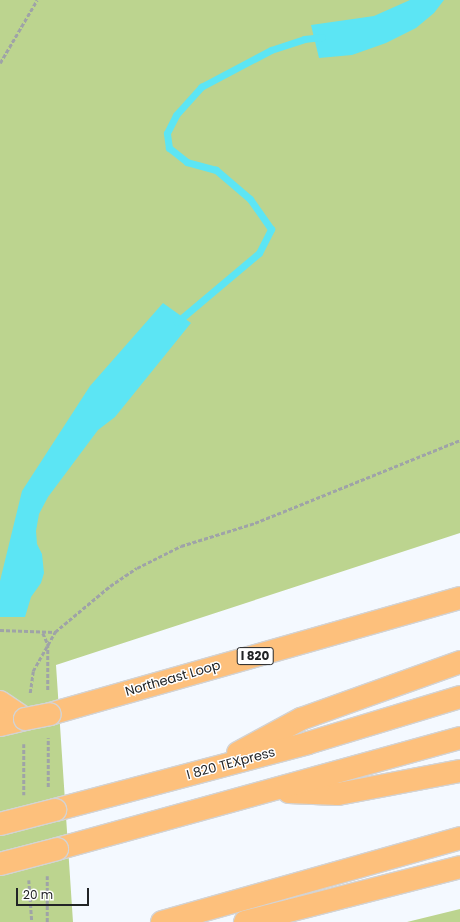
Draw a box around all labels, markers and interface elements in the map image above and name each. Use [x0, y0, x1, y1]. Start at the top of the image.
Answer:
road number: I 820 [236, 646, 274, 666]
street label: Northeast Loop [124, 658, 222, 700]
street label: I 820 TEXpress [185, 745, 277, 783]
scale bar [18, 880, 91, 906]
text: 20 m [23, 886, 53, 903]

